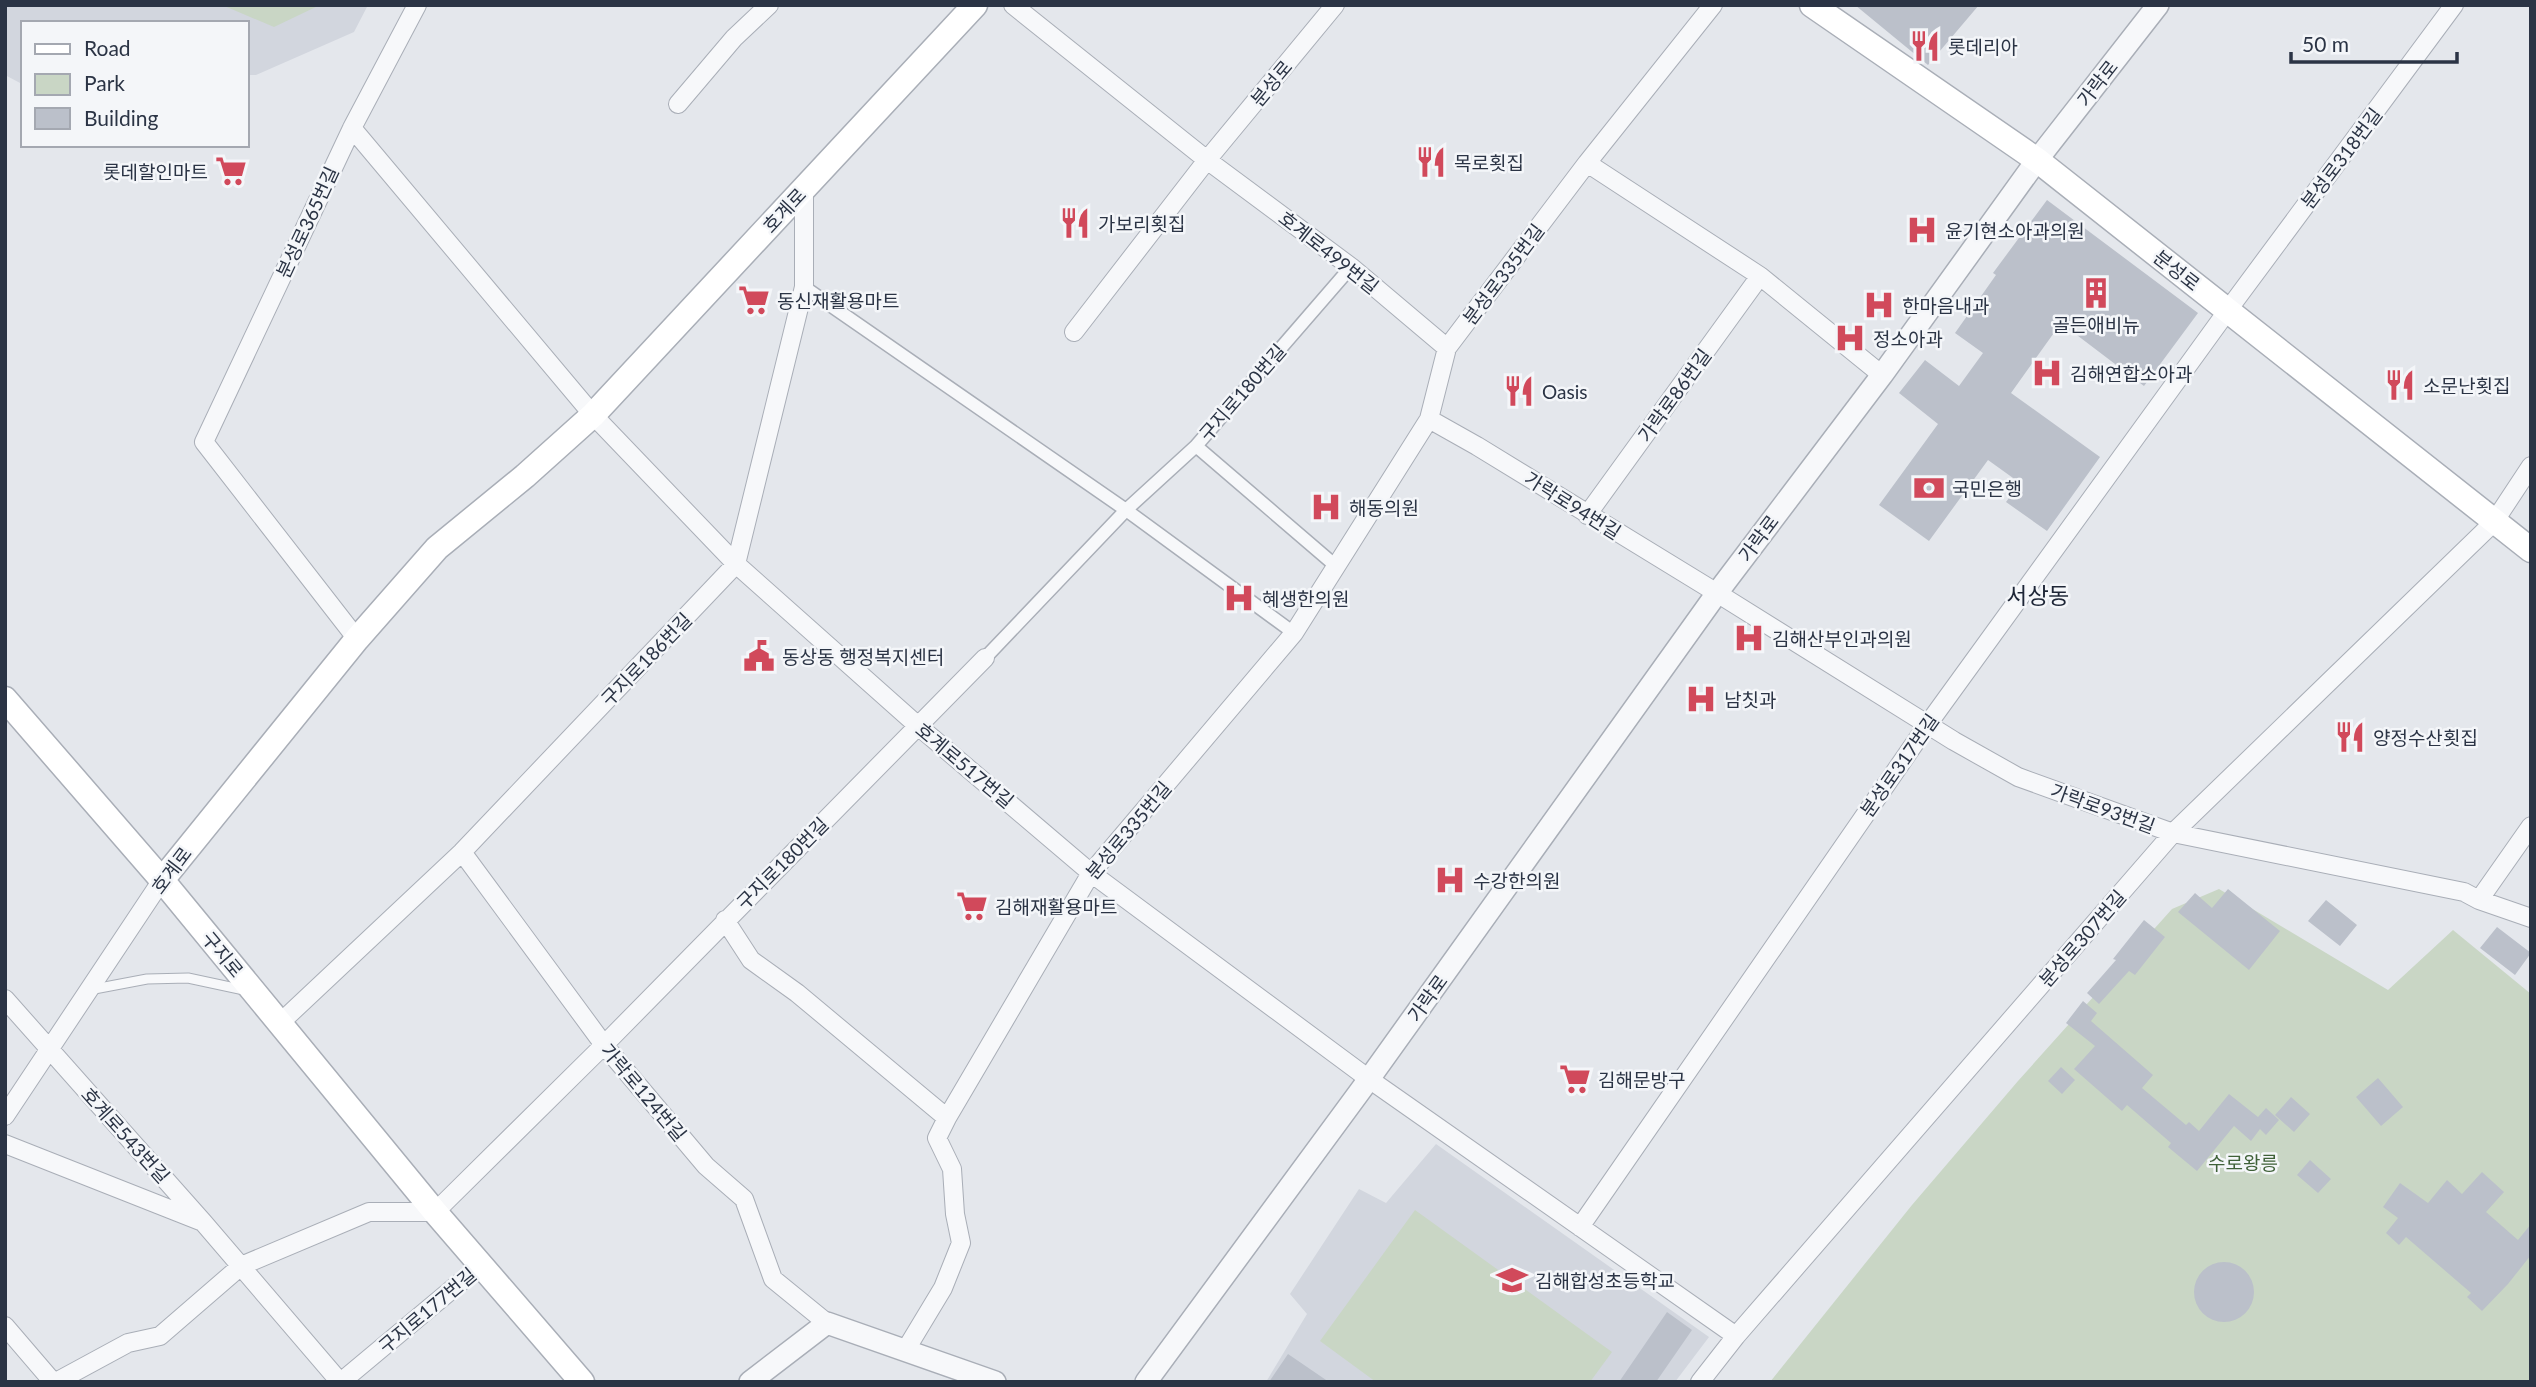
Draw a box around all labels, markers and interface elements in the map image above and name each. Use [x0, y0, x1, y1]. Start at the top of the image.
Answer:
legend [21, 21, 248, 147]
scale bar [2291, 21, 2457, 65]
restaurant icon: 롯데리아 [1908, 29, 1942, 63]
text: 50 m [2302, 31, 2349, 56]
text: Road [84, 35, 131, 60]
place label: 롯데리아 [1948, 35, 2018, 58]
street label: 가락로 [2072, 55, 2122, 111]
street label: 분성로 [1245, 56, 1297, 110]
text: Park [84, 70, 125, 95]
street label: 분성로318번길 [2296, 103, 2386, 213]
text: Building [84, 105, 159, 130]
restaurant icon: 목로횟집 [1414, 145, 1448, 179]
place label: 목로횟집 [1454, 151, 1524, 174]
supermarket icon: 롯데할인마트 [214, 154, 248, 188]
place label: 롯데할인마트 [103, 160, 208, 183]
street label: 분성로365번길 [271, 163, 343, 281]
street label: 호계로 [758, 183, 810, 237]
restaurant icon: 가보리횟집 [1058, 206, 1092, 240]
street label: 호계로499번길 [1274, 206, 1384, 298]
place label: 가보리횟집 [1098, 212, 1185, 235]
hospital icon: 윤기현소아과의원 [1905, 213, 1939, 247]
street label: 분성로335번길 [1458, 219, 1548, 329]
place label: 윤기현소아과의원 [1945, 219, 2085, 242]
street label: 분성로 [2149, 245, 2205, 295]
building icon: 골든애비뉴 [2079, 276, 2113, 310]
supermarket icon: 동신재활용마트 [737, 283, 771, 317]
hospital icon: 한마음내과 [1862, 288, 1896, 322]
place label: 동신재활용마트 [777, 289, 899, 312]
place label: 한마음내과 [1902, 294, 1989, 317]
place label: 골든애비뉴 [2052, 313, 2140, 336]
hospital icon: 정소아과 [1833, 321, 1867, 355]
place label: 정소아과 [1873, 327, 1943, 350]
street label: 구지로180번길 [1194, 339, 1290, 445]
street label: 가락로86번길 [1633, 344, 1715, 446]
hospital icon: 김해연합소아과 [2030, 356, 2064, 390]
place label: 김해연합소아과 [2070, 362, 2192, 385]
restaurant icon: 소문난횟집 [2383, 368, 2417, 402]
restaurant icon: Oasis [1502, 374, 1536, 408]
place label: 소문난횟집 [2423, 374, 2510, 397]
place label: Oasis [1542, 380, 1587, 403]
street label: 가락로94번길 [1520, 466, 1626, 544]
bank icon: 국민은행 [1912, 471, 1946, 505]
place label: 국민은행 [1952, 477, 2022, 500]
hospital icon: 해동의원 [1309, 490, 1343, 524]
place label: 해동의원 [1349, 496, 1419, 519]
street label: 가락로 [1733, 510, 1783, 566]
hospital icon: 혜생한의원 [1222, 581, 1256, 615]
district label: 서상동 [2006, 581, 2070, 609]
place label: 혜생한의원 [1262, 587, 1349, 610]
street label: 구지로186번길 [596, 608, 696, 710]
hospital icon: 김해산부인과의원 [1732, 621, 1766, 655]
place label: 김해산부인과의원 [1772, 627, 1912, 650]
public building icon: 동상동 행정복지센터 [742, 639, 776, 673]
place label: 동상동 행정복지센터 [782, 645, 944, 668]
hospital icon: 남칫과 [1684, 682, 1718, 716]
place label: 남칫과 [1724, 688, 1776, 711]
street label: 분성로317번길 [1855, 709, 1943, 821]
street label: 호계로517번길 [911, 717, 1019, 813]
restaurant icon: 양정수산횟집 [2333, 720, 2367, 754]
place label: 양정수산횟집 [2373, 726, 2478, 749]
street label: 분성로335번길 [1080, 776, 1176, 884]
street label: 가락로93번길 [2048, 778, 2158, 838]
street label: 구지로180번길 [731, 812, 833, 914]
street label: 호계로 [146, 842, 196, 898]
hospital icon: 수강한의원 [1433, 863, 1467, 897]
place label: 수강한의원 [1473, 869, 1560, 892]
street label: 분성로307번길 [2034, 885, 2130, 991]
supermarket icon: 김해재활용마트 [955, 889, 989, 923]
place label: 김해재활용마트 [995, 895, 1117, 918]
street label: 구지로 [197, 927, 249, 981]
street label: 가락로 [1402, 970, 1452, 1026]
street label: 가락로124번길 [596, 1038, 692, 1146]
supermarket icon: 김해문방구 [1558, 1062, 1592, 1096]
place label: 김해문방구 [1598, 1068, 1685, 1091]
street label: 호계로543번길 [77, 1083, 175, 1187]
park label: 수로왕릉 [2208, 1151, 2278, 1174]
street label: 구지로177번길 [373, 1262, 481, 1358]
school or university icon: 김해합성초등학교 [1495, 1263, 1529, 1297]
place label: 김해합성초등학교 [1535, 1269, 1675, 1292]

